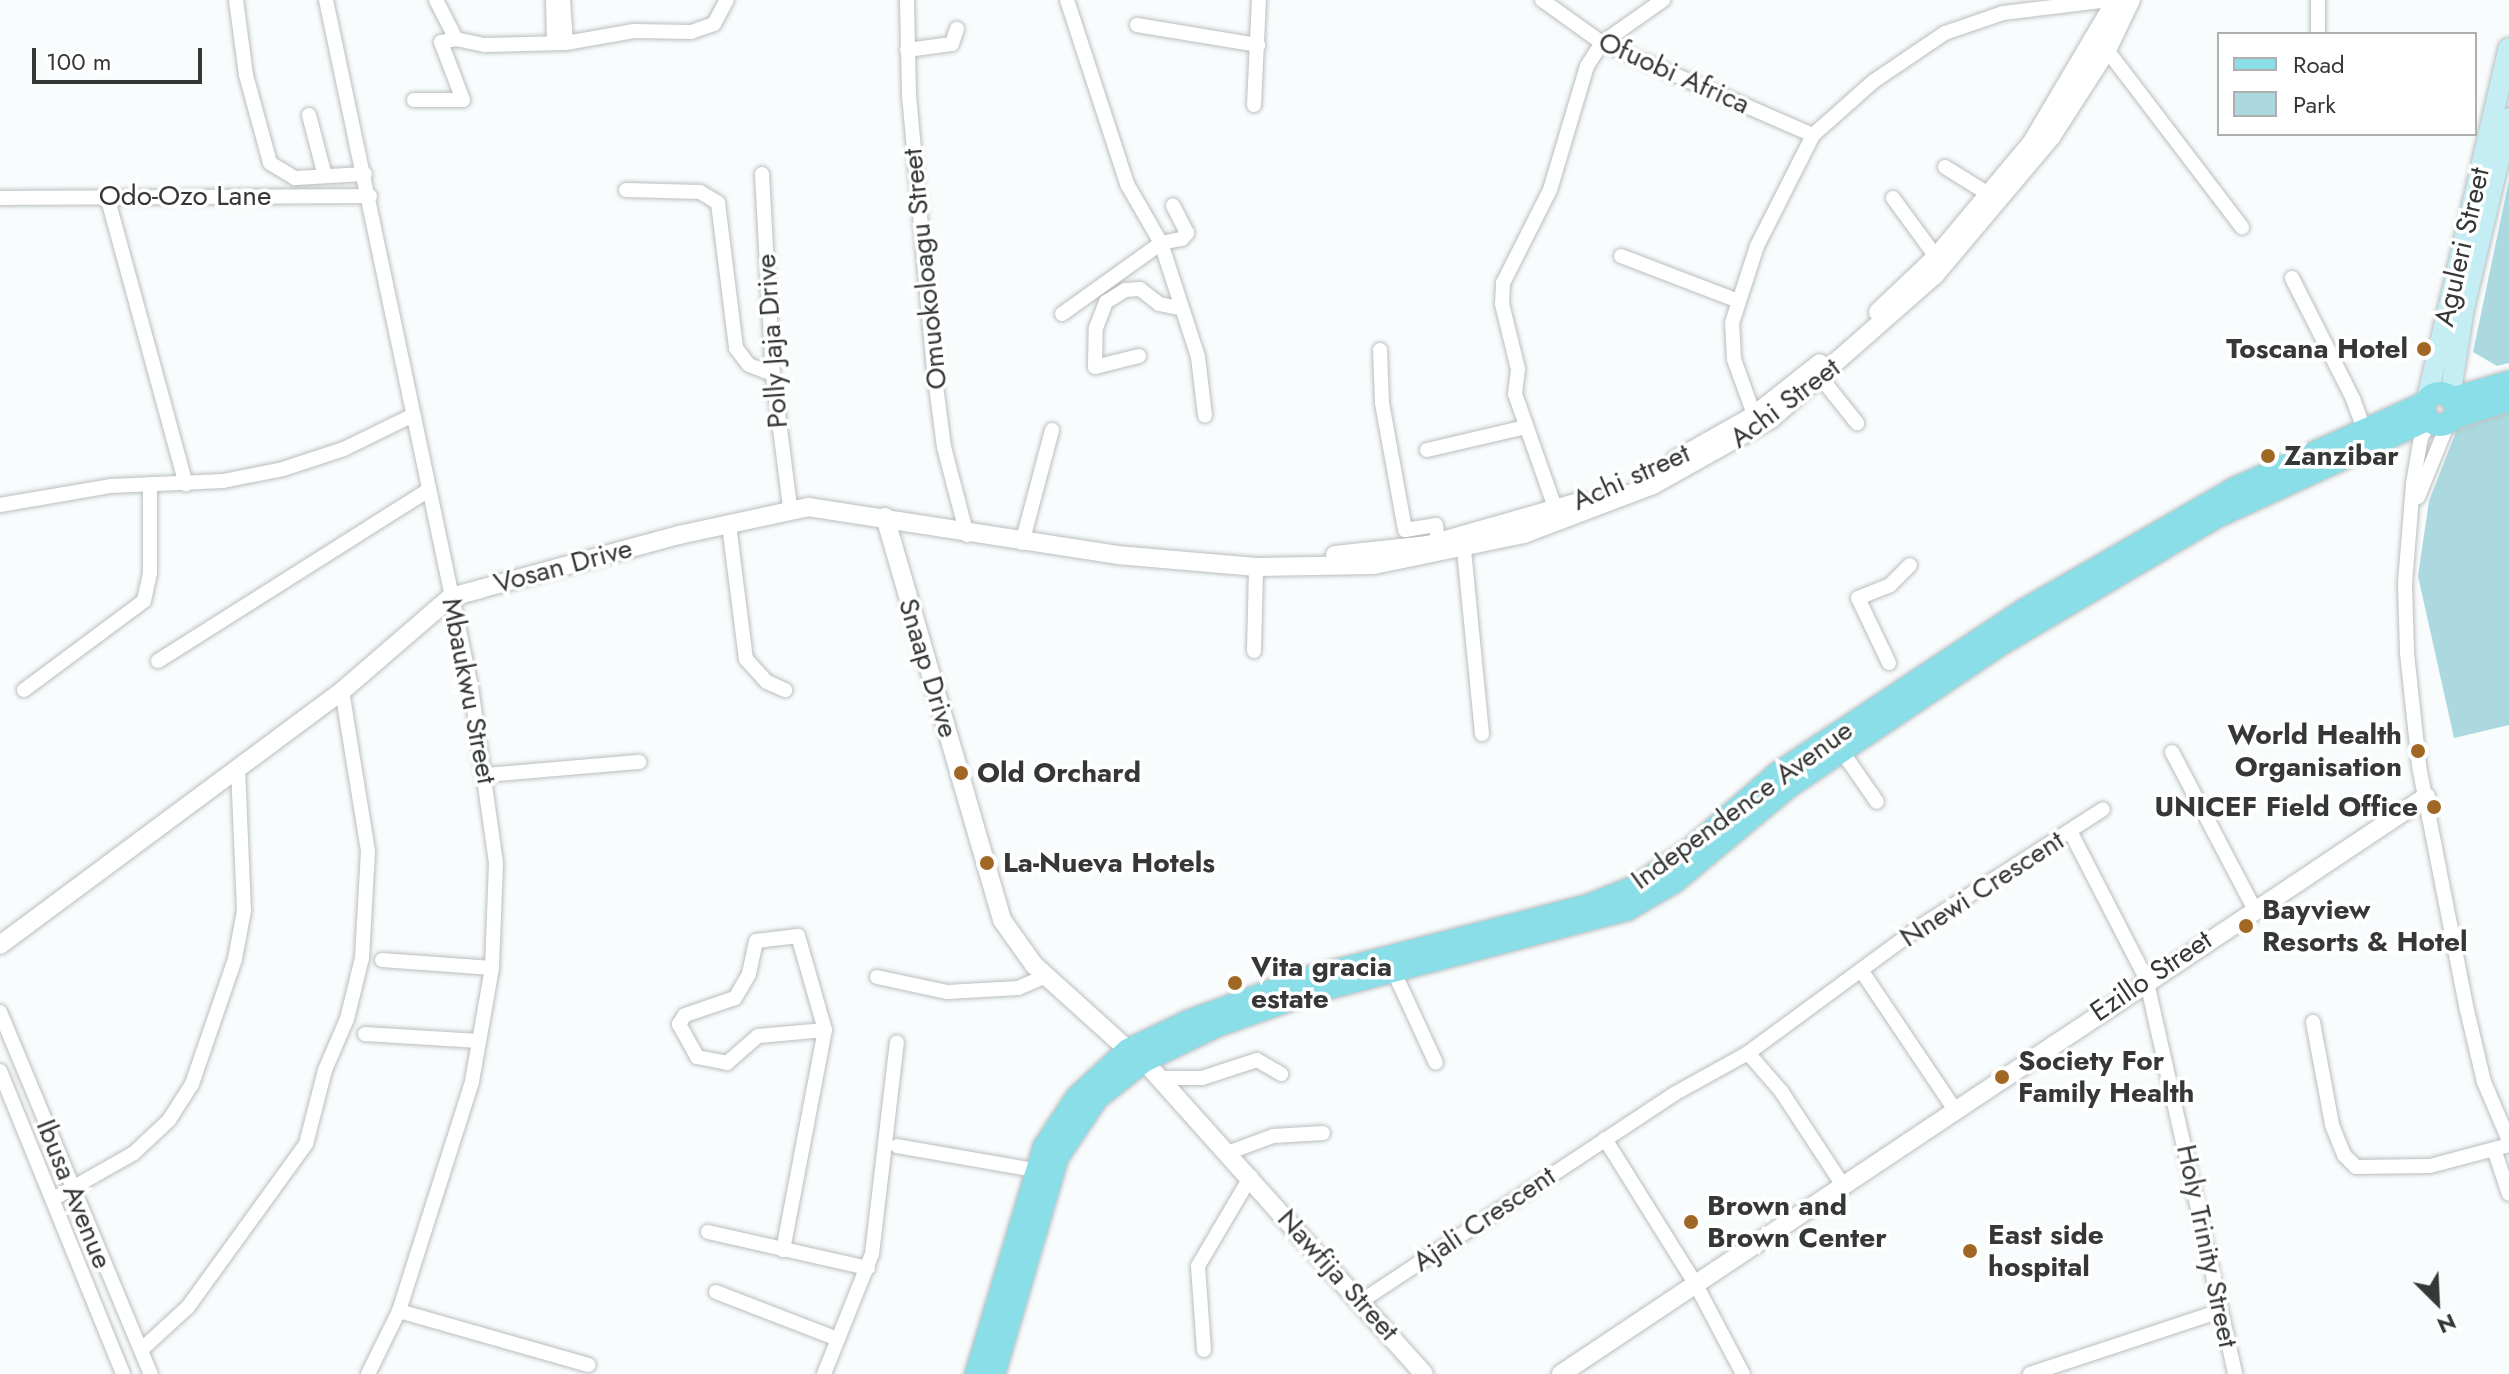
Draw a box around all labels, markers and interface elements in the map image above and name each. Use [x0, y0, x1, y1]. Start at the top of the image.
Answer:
street label: Ofuobi Africa [1593, 25, 1755, 121]
scale bar [36, 32, 206, 82]
legend [2217, 32, 2477, 136]
text: 100 m [46, 44, 112, 79]
text: Road [2293, 47, 2345, 82]
text: Park [2293, 87, 2336, 122]
street label: Omuokoloagu Street [896, 147, 954, 391]
street label: Aguleri Street [2427, 164, 2497, 330]
street label: Odo-Ozo Lane [99, 179, 271, 213]
street label: Polly Jaja Drive [749, 253, 795, 429]
place label: Toscana Hotel [2226, 332, 2408, 366]
marker: Toscana Hotel [2415, 340, 2433, 358]
street label: Achi Street [1723, 351, 1847, 455]
street label: Achi street [1567, 436, 1695, 518]
place label: Zanzibar [2284, 439, 2399, 473]
marker: Zanzibar [2259, 447, 2277, 465]
street label: Vosan Drive [490, 531, 636, 601]
street label: Snaap Drive [891, 594, 965, 742]
street label: Mbaukwu Street [435, 595, 503, 787]
street label: Independence Avenue [1625, 713, 1859, 897]
place label: World Health Organisation [2228, 718, 2402, 784]
marker: World Health Organisation [2409, 742, 2427, 760]
place label: Old Orchard [977, 756, 1141, 790]
marker: Old Orchard [952, 764, 970, 782]
place label: UNICEF Field Office [2154, 790, 2418, 824]
marker: UNICEF Field Office [2425, 798, 2443, 816]
street label: Nnewi Crescent [1894, 824, 2070, 954]
place label: La-Nueva Hotels [1003, 846, 1215, 880]
marker: La-Nueva Hotels [978, 854, 996, 872]
place label: Bayview Resorts & Hotel [2262, 893, 2468, 959]
marker: Bayview Resorts & Hotel [2237, 917, 2255, 935]
street label: Ezillo Street [2084, 923, 2218, 1029]
place label: Vita gracia estate [1251, 950, 1392, 1016]
marker: Vita gracia estate [1226, 974, 1244, 992]
place label: Society For Family Health [2018, 1044, 2195, 1110]
marker: Society For Family Health [1993, 1068, 2011, 1086]
street label: Ibusa Avenue [29, 1115, 119, 1273]
street label: Holy Trinity Street [2169, 1142, 2245, 1350]
street label: Ajali Crescent [1406, 1159, 1562, 1279]
place label: Brown and Brown Center [1707, 1189, 1887, 1255]
street label: Nawfija Street [1270, 1202, 1406, 1348]
marker: Brown and Brown Center [1682, 1213, 1700, 1231]
place label: East side hospital [1988, 1218, 2104, 1284]
marker: East side hospital [1959, 1240, 1981, 1262]
north arrow [2397, 1262, 2477, 1342]
text: N [2432, 1306, 2461, 1342]

